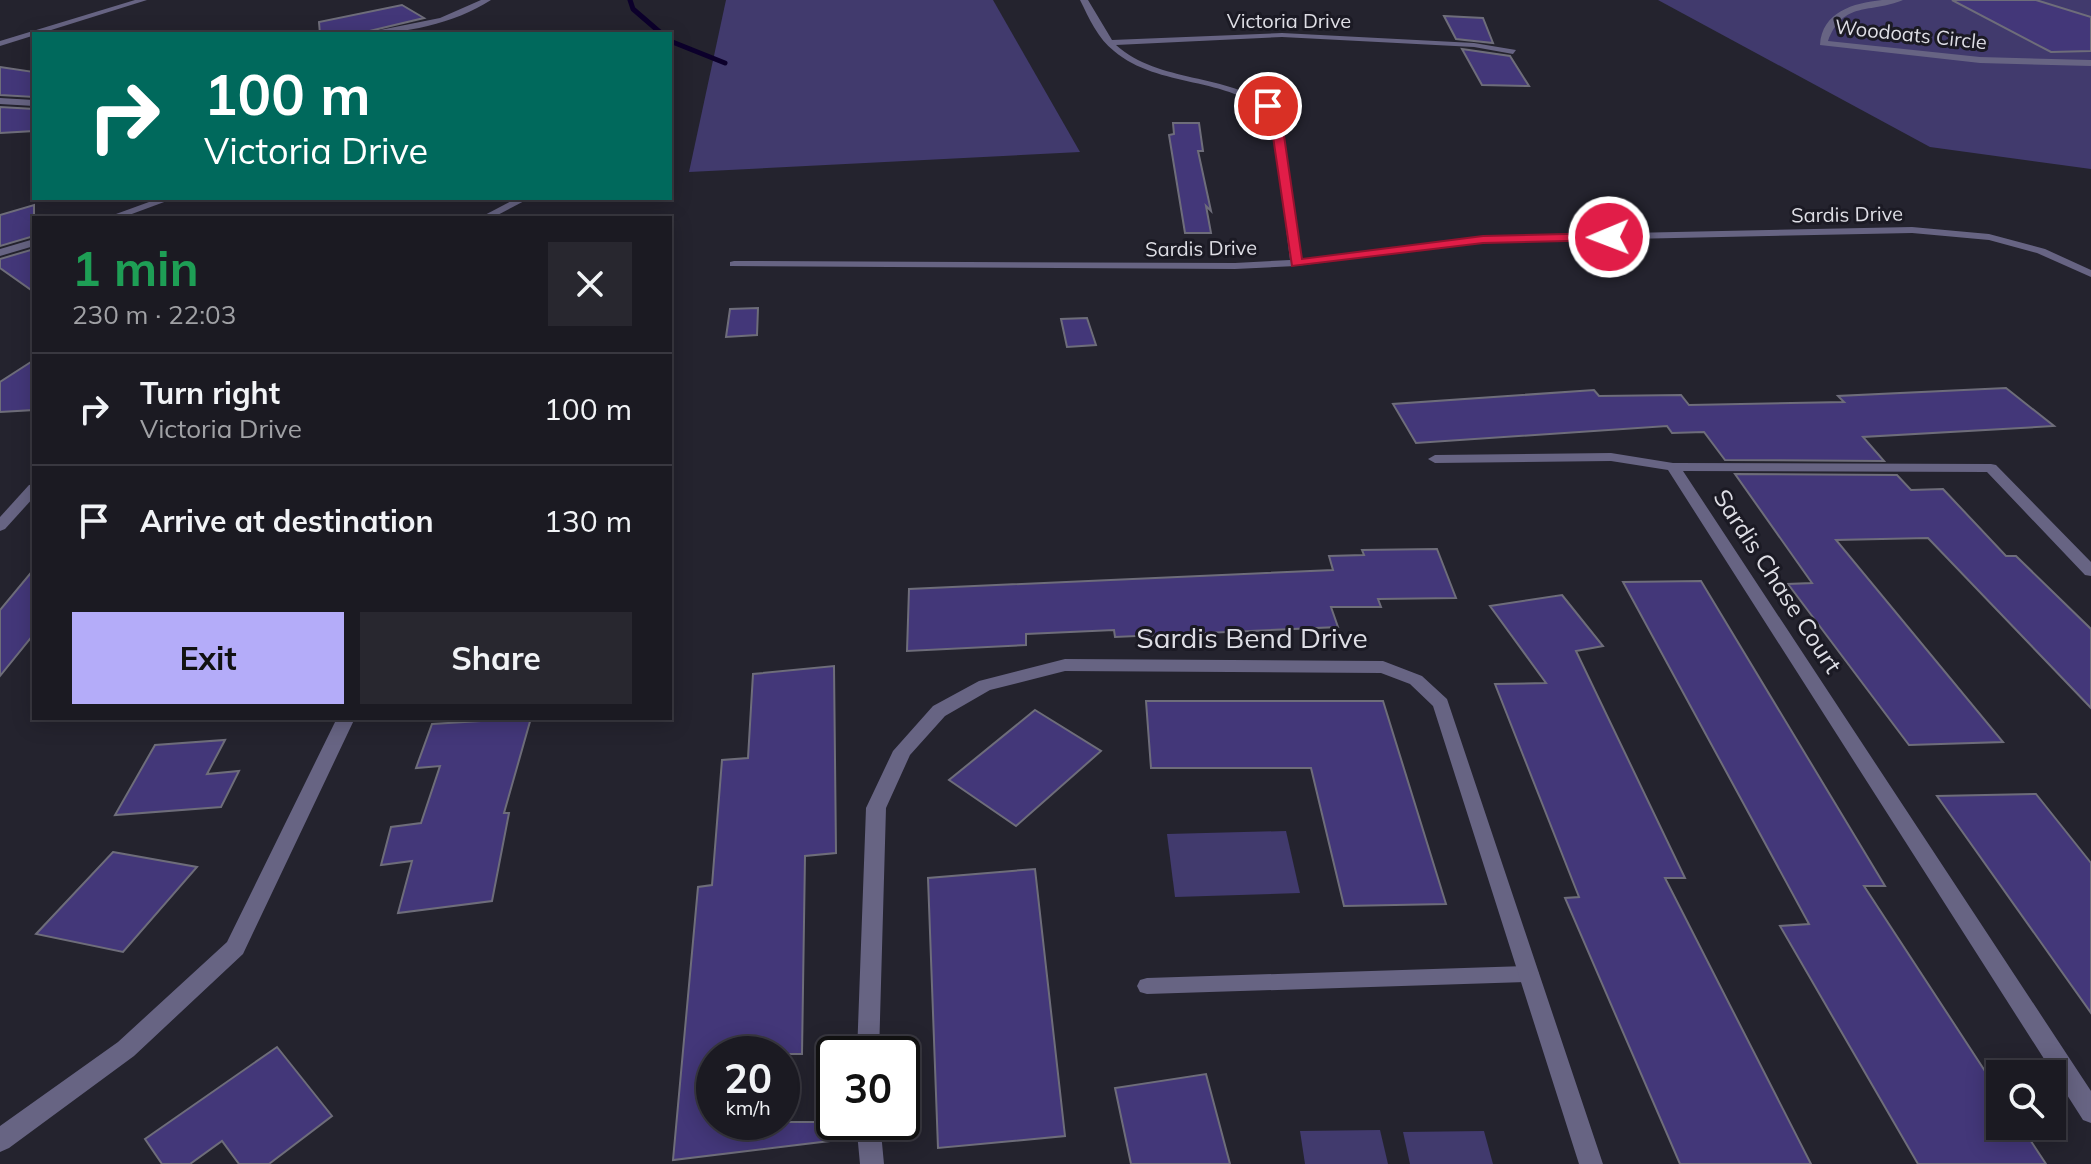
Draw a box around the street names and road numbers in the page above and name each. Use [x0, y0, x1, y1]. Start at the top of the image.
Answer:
street label: Victoria Drive [1227, 8, 1351, 33]
street label: Woodoats Circle [1834, 14, 1988, 54]
street label: Sardis Drive [1791, 201, 1903, 227]
street label: Sardis Drive [1145, 235, 1257, 261]
street label: Sardis Chase Court [1707, 483, 1849, 679]
street label: Sardis Bend Drive [1136, 620, 1368, 655]

